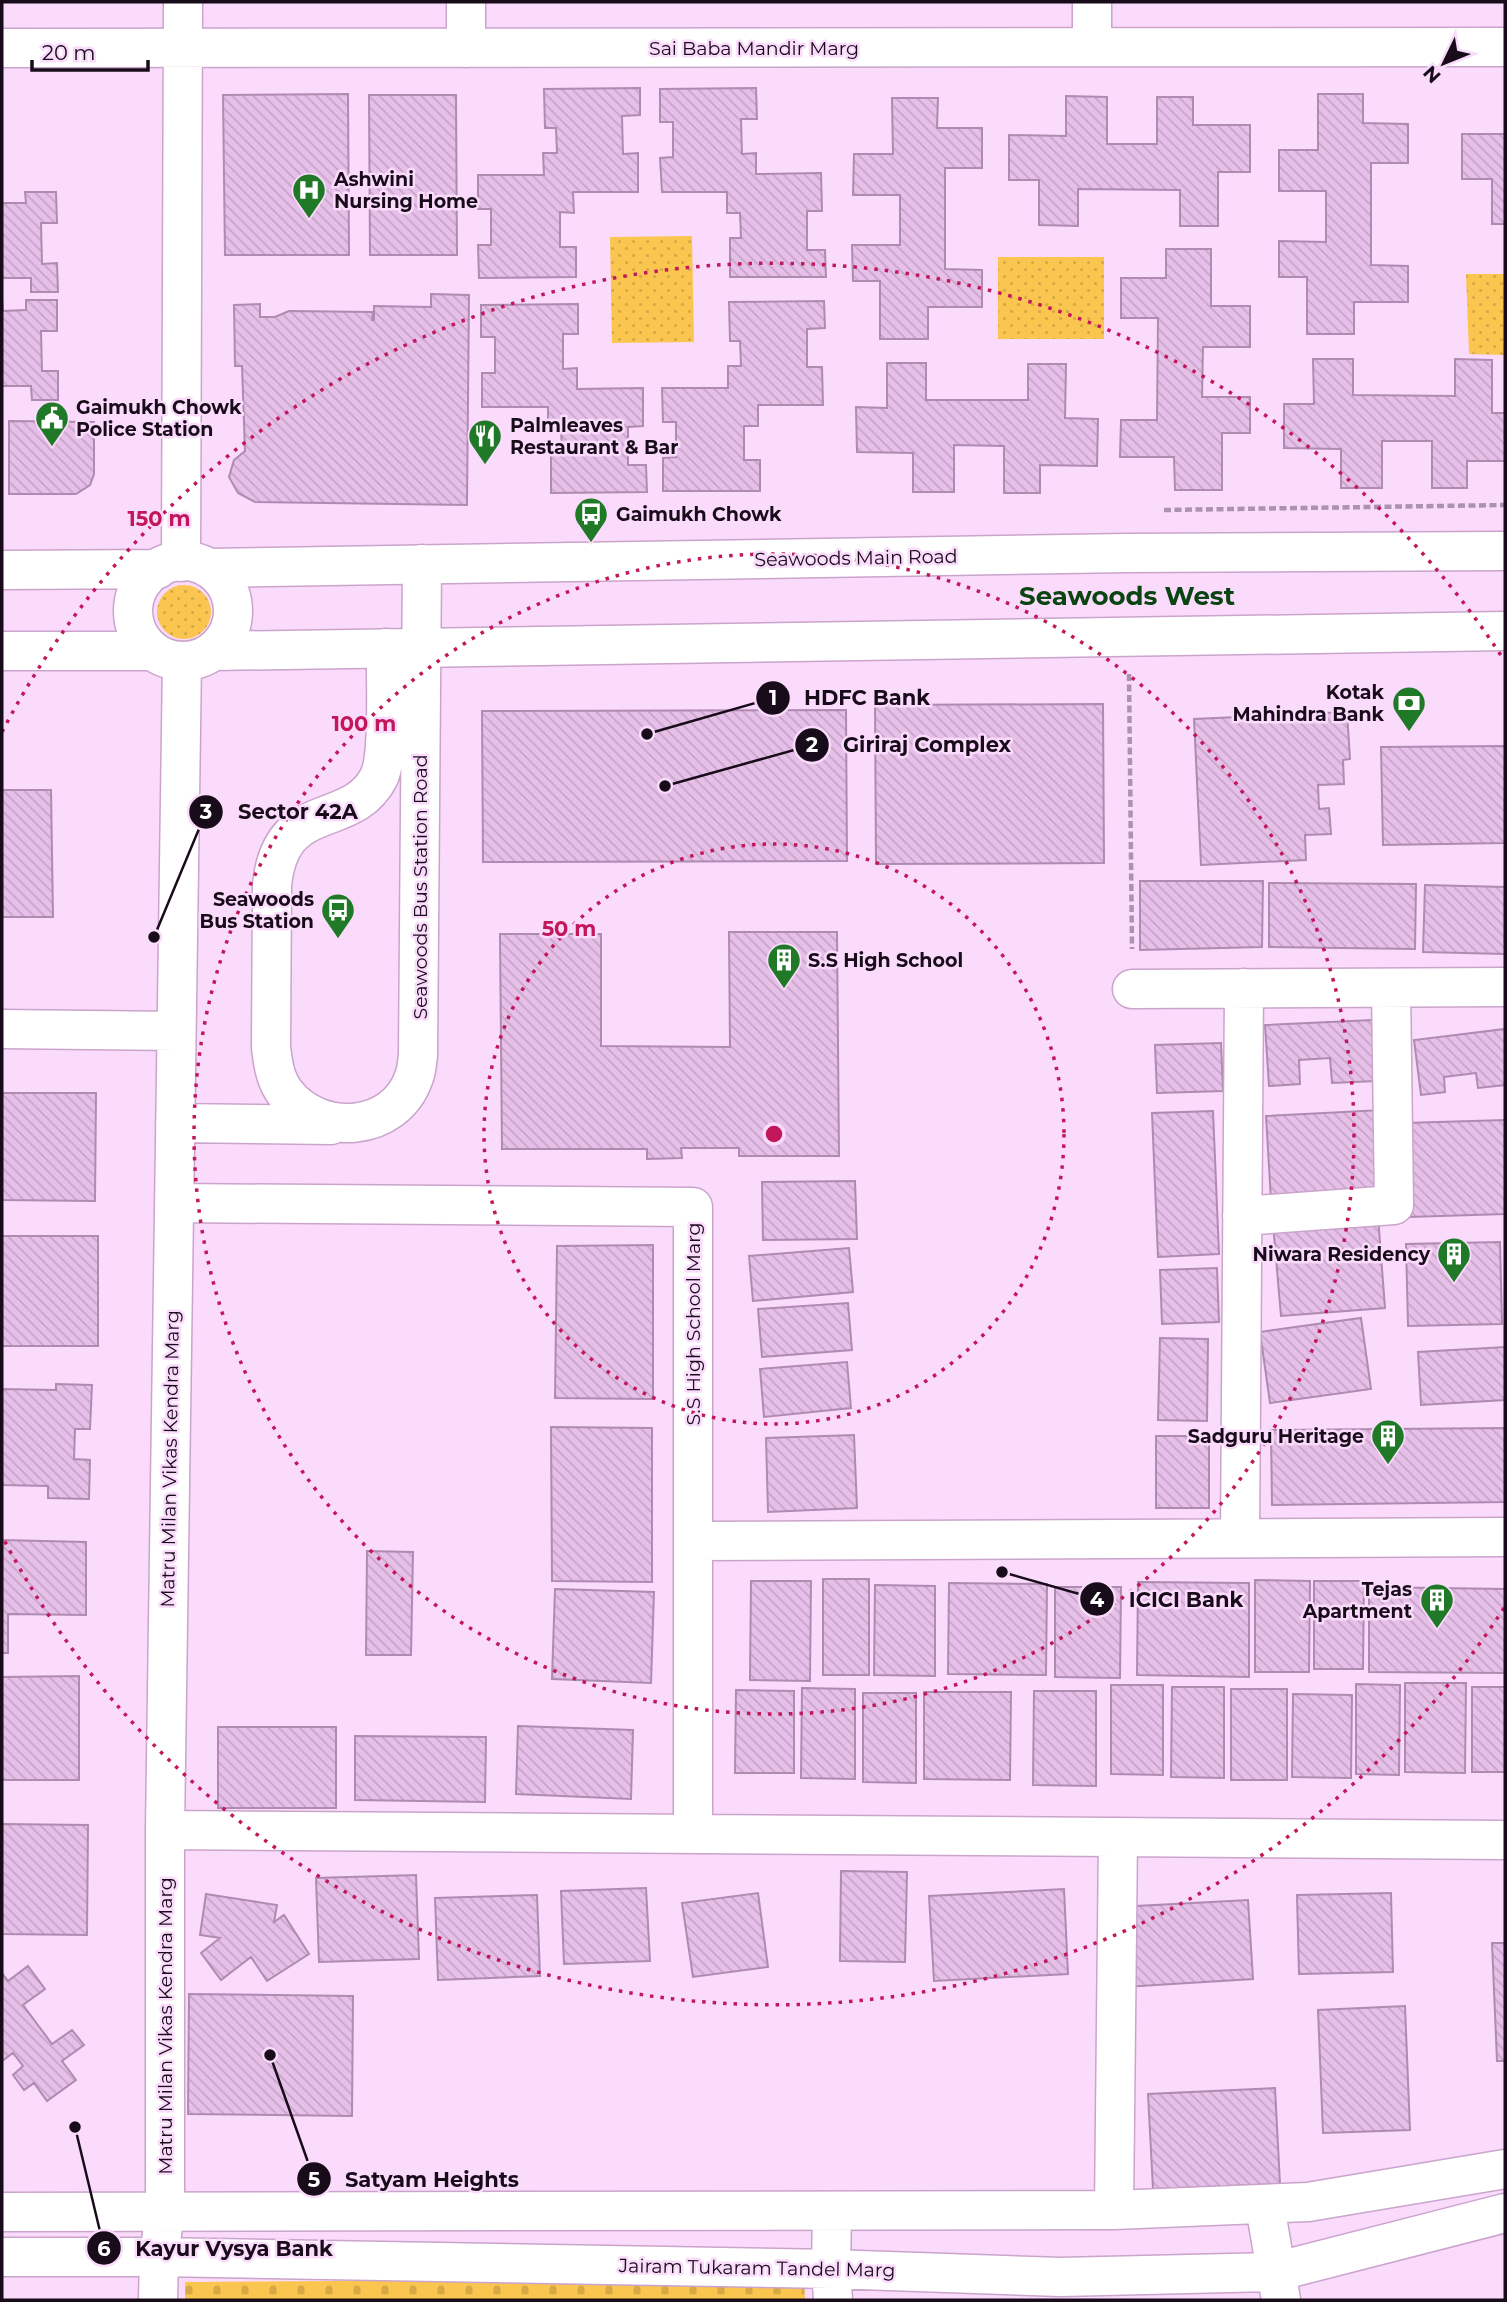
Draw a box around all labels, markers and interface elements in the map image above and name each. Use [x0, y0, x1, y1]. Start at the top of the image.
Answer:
scale bar [32, 28, 147, 72]
north arrow [1409, 28, 1479, 98]
street label: Sai Baba Mandir Marg [649, 37, 859, 60]
text: 20 m [42, 40, 96, 65]
text: N [1418, 61, 1446, 88]
place label: Ashwini Nursing Home [333, 168, 478, 213]
hospital icon: Ashwini Nursing Home [290, 171, 328, 220]
place label: Gaimukh Chowk Police Station [76, 396, 242, 441]
public building icon: Gaimukh Chowk Police Station [33, 399, 71, 448]
place label: Palmleaves Restaurant & Bar [510, 414, 678, 459]
restaurant icon: Palmleaves Restaurant & Bar [466, 417, 504, 466]
bus stop icon: Gaimukh Chowk [572, 495, 610, 544]
place label: Gaimukh Chowk [616, 503, 782, 526]
text: 150 m [128, 506, 190, 531]
street label: Seawoods Main Road [754, 545, 958, 571]
district label: Seawoods West [1019, 580, 1235, 612]
callout: HDFC Bank [755, 677, 944, 719]
place label: Kotak Mahindra Bank [1233, 681, 1385, 726]
bank icon: Kotak Mahindra Bank [1390, 684, 1428, 733]
text: 1 [769, 685, 777, 710]
text: HDFC Bank [804, 685, 930, 710]
text: 100 m [332, 711, 396, 736]
callout: Giriraj Complex [794, 724, 1025, 766]
text: 2 [806, 732, 818, 757]
text: Giriraj Complex [843, 732, 1012, 757]
street label: Seawoods Bus Station Road [409, 754, 432, 1020]
callout: Sector 42A [189, 791, 372, 833]
text: 3 [199, 799, 212, 824]
text: Sector 42A [238, 799, 359, 824]
place label: Seawoods Bus Station [200, 888, 314, 933]
bus stop icon: Seawoods Bus Station [319, 891, 357, 940]
text: 50 m [542, 916, 596, 941]
building icon: S.S High School [765, 941, 803, 990]
place label: S.S High School [808, 949, 963, 972]
centre of rings [762, 1122, 786, 1146]
street label: S.S High School Marg [682, 1222, 705, 1426]
building icon: Niwara Residency [1435, 1235, 1473, 1284]
place label: Niwara Residency [1253, 1243, 1431, 1266]
street label: Matru Milan Vikas Kendra Marg [156, 1310, 184, 1608]
building icon: Sadguru Heritage [1369, 1417, 1407, 1466]
place label: Sadguru Heritage [1188, 1425, 1364, 1448]
callout: ICICI Bank [1080, 1578, 1257, 1620]
place label: Tejas Apartment [1302, 1578, 1412, 1623]
building icon: Tejas Apartment [1418, 1581, 1456, 1630]
text: 4 [1090, 1587, 1105, 1612]
text: ICICI Bank [1129, 1587, 1243, 1612]
street label: Matru Milan Vikas Kendra Marg [154, 1877, 177, 2175]
callout: Satyam Heights [296, 2158, 533, 2200]
text: 5 [308, 2167, 320, 2192]
text: Satyam Heights [345, 2167, 519, 2192]
callout: Kayur Vysya Bank [86, 2227, 347, 2269]
text: 6 [97, 2236, 111, 2261]
text: Kayur Vysya Bank [135, 2236, 333, 2261]
street label: Jairam Tukaram Tandel Marg [618, 2254, 895, 2282]

